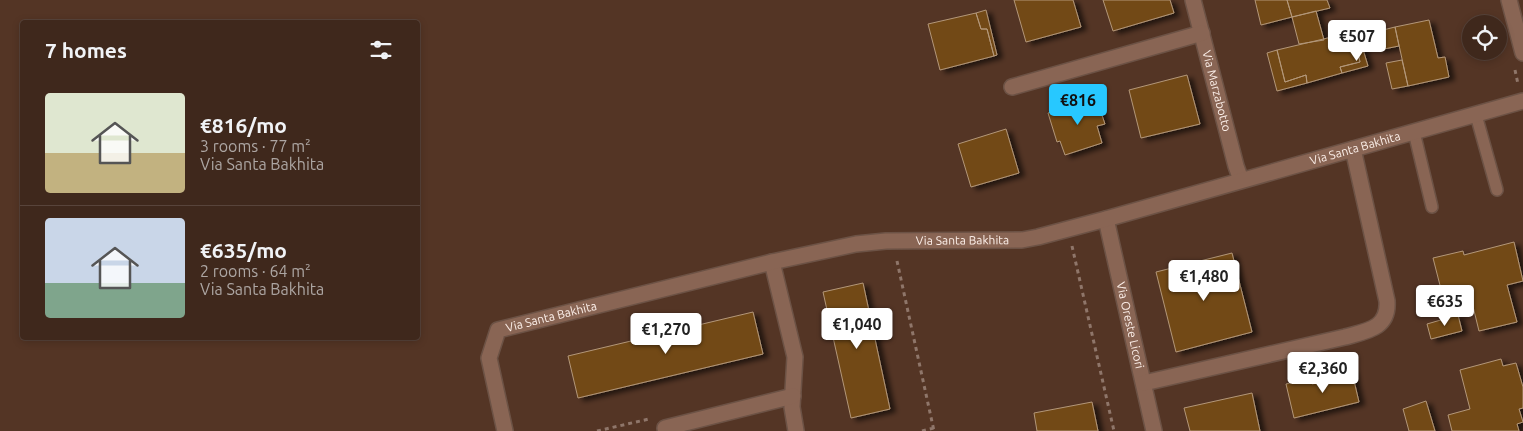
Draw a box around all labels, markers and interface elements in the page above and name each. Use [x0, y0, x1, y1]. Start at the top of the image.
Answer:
map controls [1462, 15, 1507, 60]
button: locate [1462, 15, 1507, 60]
pin: €507 [1327, 20, 1387, 62]
text: €507 [1339, 27, 1375, 45]
icon: filters [367, 36, 395, 64]
text: 7 homes [45, 38, 127, 62]
street label: Via Marzabotto [1200, 49, 1234, 133]
pin: €816 [1048, 84, 1108, 126]
text: €816 [1060, 91, 1096, 109]
icon: home [85, 113, 145, 173]
text: €816/mo [200, 113, 287, 137]
street label: Via Santa Bakhita [1308, 129, 1402, 167]
text: 3 rooms · 77 m² [200, 137, 311, 155]
text: Via Santa Bakhita [200, 155, 324, 173]
street label: Via Santa Bakhita [916, 233, 1009, 247]
icon: home [85, 238, 145, 298]
text: €635/mo [200, 238, 287, 262]
pin: €1,480 [1163, 260, 1245, 302]
text: 2 rooms · 64 m² [200, 262, 311, 280]
text: €1,480 [1179, 267, 1229, 285]
text: Via Santa Bakhita [200, 280, 324, 298]
street label: Via Oreste Licori [1114, 280, 1147, 370]
pin: €635 [1415, 284, 1475, 327]
text: €635 [1427, 292, 1463, 310]
street label: Via Santa Bakhita [504, 299, 598, 334]
pin: €1,040 [816, 308, 898, 350]
pin: €1,270 [625, 312, 707, 355]
text: €1,040 [832, 315, 882, 333]
text: €1,270 [641, 320, 691, 338]
pin: €2,360 [1282, 352, 1364, 394]
text: €2,360 [1298, 359, 1348, 377]

